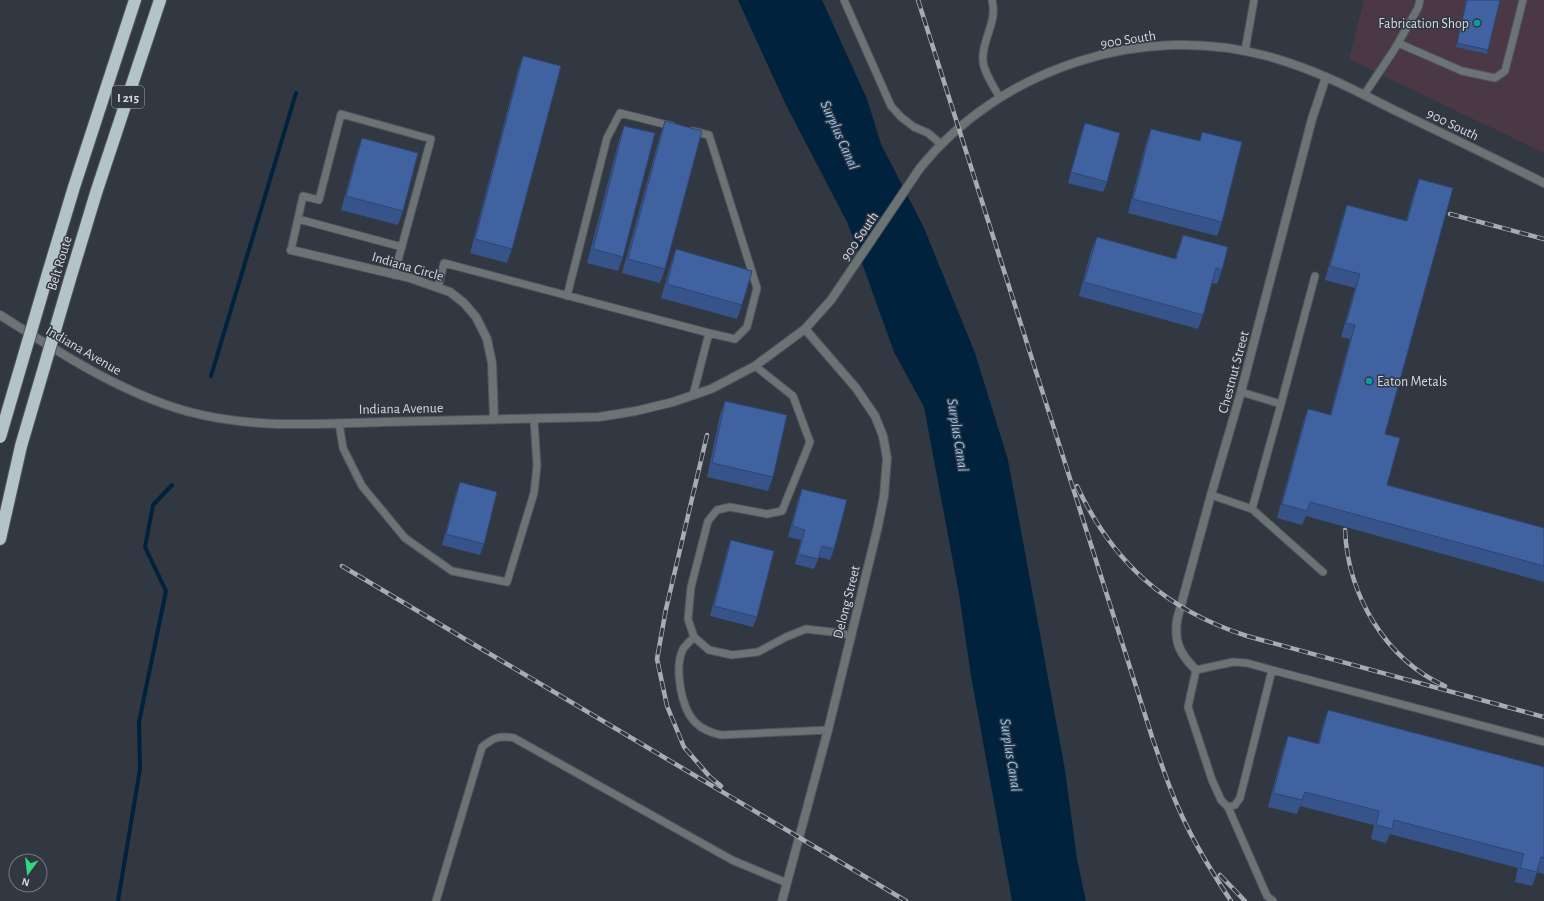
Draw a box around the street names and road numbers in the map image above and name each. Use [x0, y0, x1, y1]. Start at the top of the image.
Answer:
street label: 900 South [1100, 29, 1157, 51]
road number: I 215 [112, 86, 144, 108]
street label: 900 South [1424, 106, 1481, 143]
street label: 900 South [838, 210, 881, 264]
street label: Belt Route [45, 234, 75, 292]
street label: Indiana Circle [370, 250, 445, 284]
street label: Indiana Avenue [43, 324, 124, 378]
street label: Chestnut Street [1216, 329, 1252, 415]
street label: Indiana Avenue [359, 401, 443, 417]
street label: Delong Street [831, 564, 863, 640]

